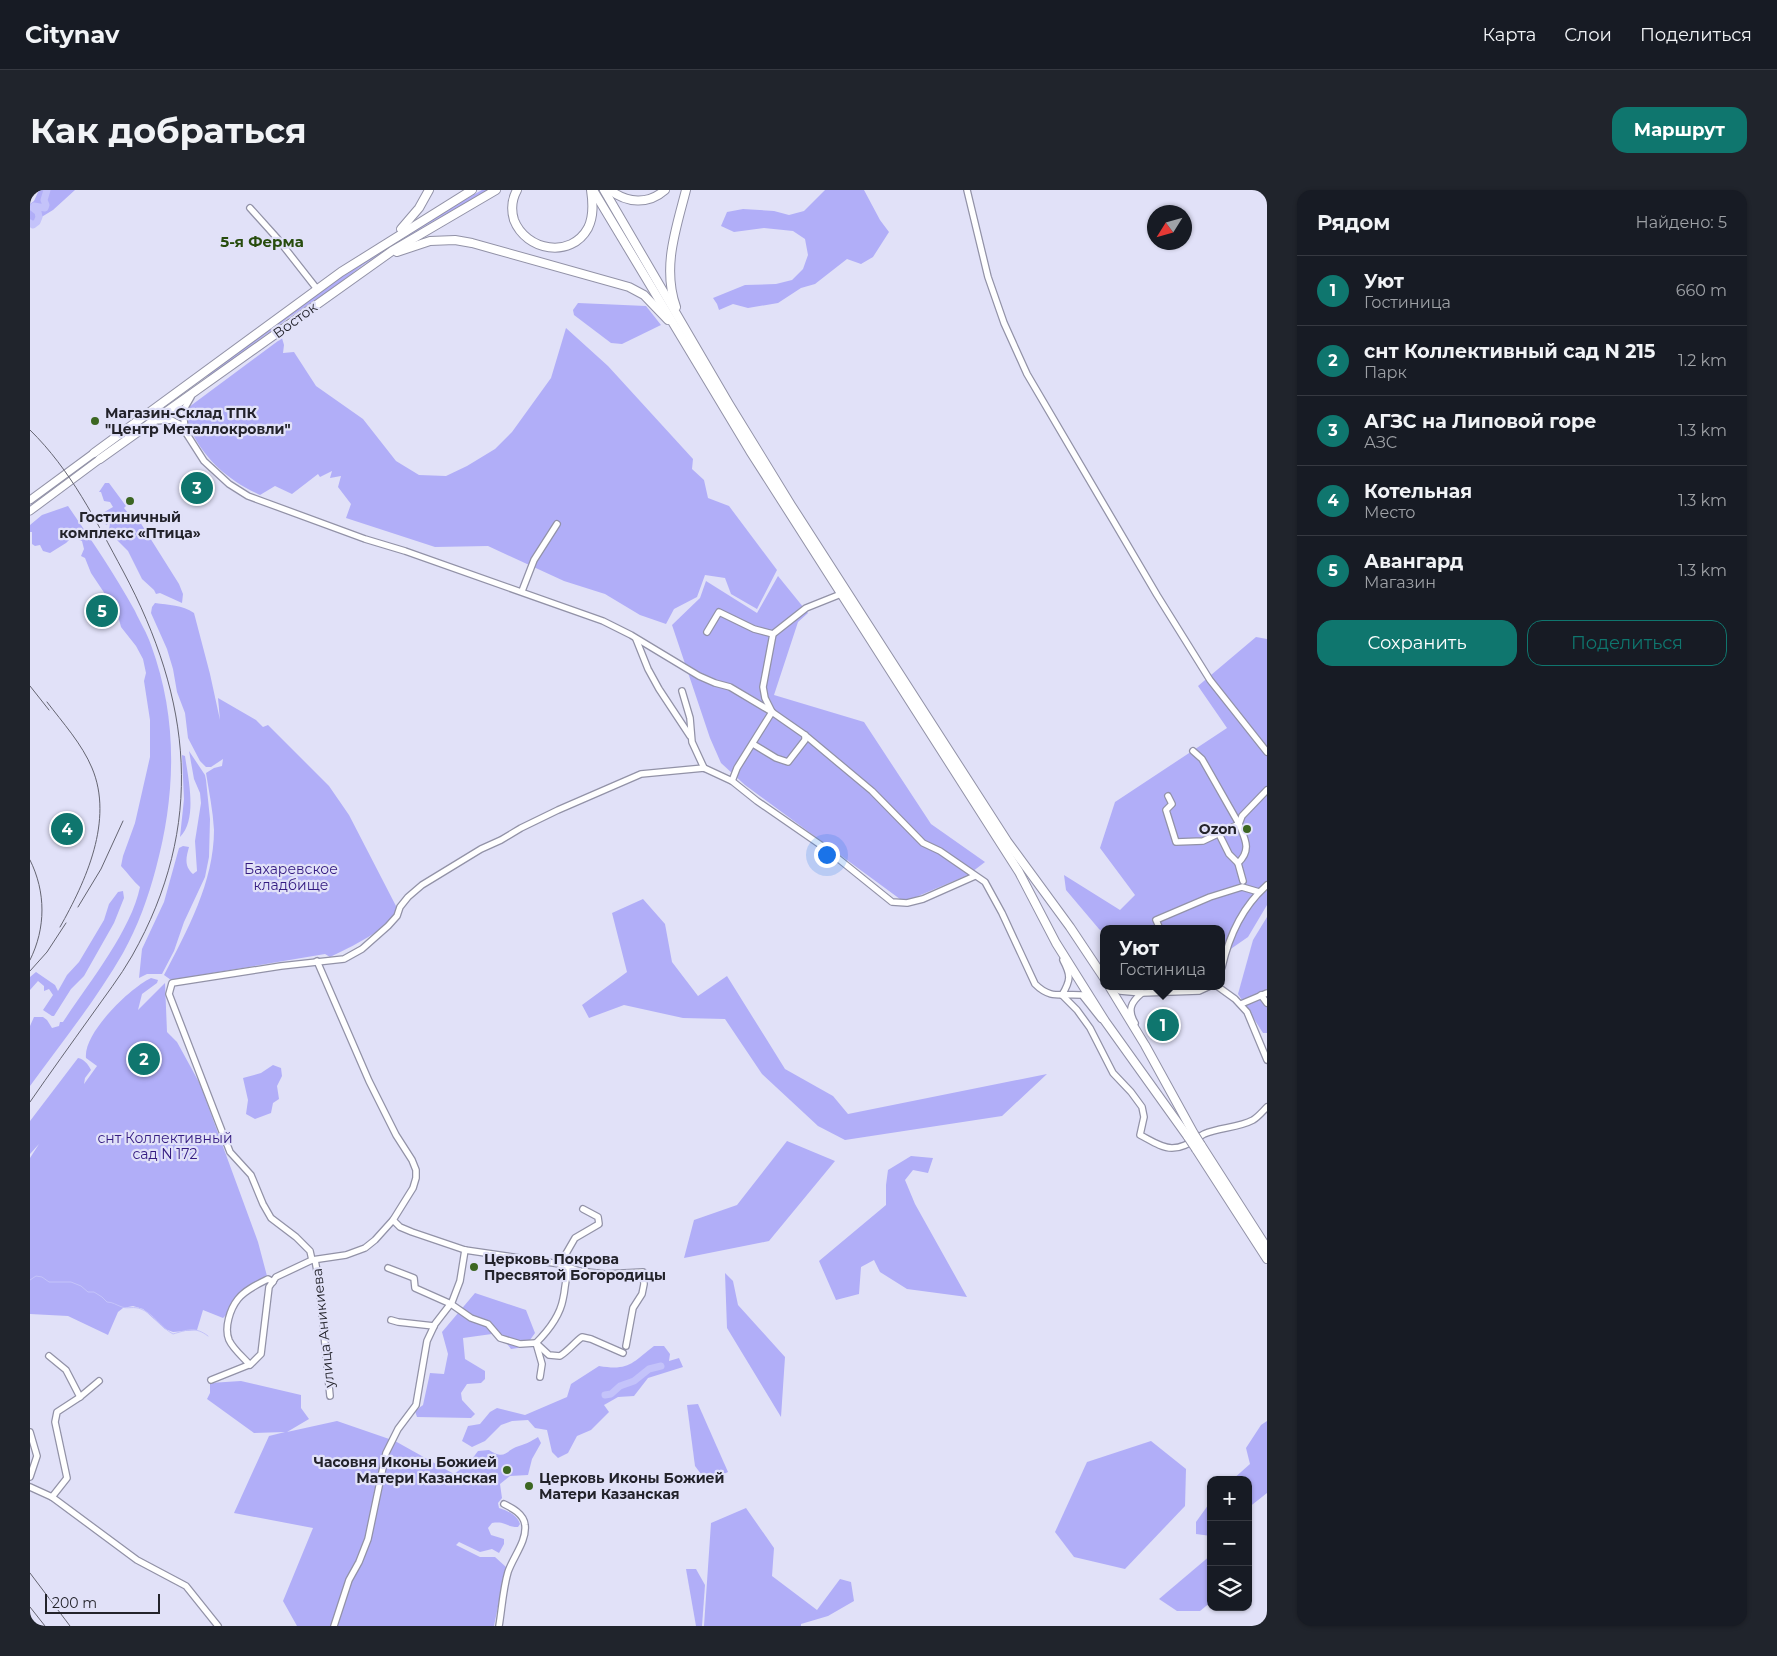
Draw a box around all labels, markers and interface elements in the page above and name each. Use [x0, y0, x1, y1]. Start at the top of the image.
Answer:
text: Citynav [25, 20, 119, 49]
text: Карта [1482, 24, 1536, 46]
text: Слои [1564, 24, 1612, 46]
text: Поделиться [1640, 24, 1752, 46]
button: Маршрут [1612, 107, 1747, 153]
text: Как добраться [30, 109, 307, 152]
north arrow [1147, 205, 1192, 250]
text: Рядом [1317, 210, 1390, 235]
text: Найдено: 5 [1636, 213, 1727, 232]
district label: 5-я Ферма [220, 232, 304, 251]
text: Уют [1364, 270, 1404, 293]
text: 1 [1330, 281, 1336, 300]
text: 660 m [1676, 281, 1727, 300]
text: Гостиница [1364, 293, 1451, 312]
street label: Восток [269, 298, 321, 342]
text: снт Коллективный сад N 215 [1364, 340, 1655, 363]
text: 2 [1328, 351, 1338, 370]
text: 1.2 km [1678, 351, 1727, 370]
text: Парк [1364, 363, 1407, 382]
place label: Магазин-Склад ТПК "Центр Металлокровли" [105, 404, 291, 438]
text: АГЗС на Липовой горе [1364, 410, 1596, 433]
marker: Магазин-Склад ТПК "Центр Металлокровли" [89, 415, 101, 427]
text: 3 [1328, 421, 1338, 440]
text: 1.3 km [1678, 421, 1727, 440]
text: АЗС [1364, 433, 1397, 452]
pin: 3 [181, 469, 213, 507]
text: Котельная [1364, 480, 1472, 503]
text: 4 [1327, 491, 1339, 510]
text: 1.3 km [1678, 491, 1727, 510]
marker: Гостиничный комплекс «Птица» [124, 495, 136, 507]
text: Место [1364, 503, 1416, 522]
place label: Гостиничный комплекс «Птица» [59, 508, 201, 542]
text: Авангард [1364, 550, 1463, 573]
text: 5 [1328, 561, 1338, 580]
text: 1.3 km [1678, 561, 1727, 580]
text: Магазин [1364, 573, 1436, 592]
pin: 5 [86, 592, 118, 630]
button: Сохранить [1317, 620, 1517, 666]
button: Поделиться [1527, 620, 1727, 666]
pin: 4 [51, 810, 83, 848]
place label: Ozon [1199, 820, 1237, 838]
marker: Ozon [1241, 823, 1253, 835]
your location [814, 842, 840, 868]
park label: Бахаревское кладбище [244, 860, 338, 894]
popup [1100, 925, 1225, 990]
text: Уют [1119, 937, 1159, 960]
text: Гостиница [1119, 960, 1206, 979]
pin: 1 [1147, 1006, 1179, 1044]
pin: 2 [128, 1040, 160, 1078]
park label: снт Коллективный сад N 172 [97, 1129, 233, 1163]
place label: Церковь Покрова Пресвятой Богородицы [484, 1250, 666, 1284]
marker: Церковь Покрова Пресвятой Богородицы [468, 1261, 480, 1273]
street label: улица Аникиева [308, 1267, 338, 1390]
place label: Часовня Иконы Божией Матери Казанская [314, 1453, 497, 1487]
marker: Часовня Иконы Божией Матери Казанская [501, 1464, 513, 1476]
place label: Церковь Иконы Божией Матери Казанская [539, 1469, 725, 1503]
map controls [1207, 1476, 1252, 1611]
button: + [1207, 1476, 1252, 1521]
marker: Церковь Иконы Божией Матери Казанская [523, 1480, 535, 1492]
button: − [1207, 1521, 1252, 1566]
button: layers [1207, 1566, 1252, 1611]
scale bar [45, 1591, 160, 1614]
text: 200 m [52, 1594, 97, 1612]

